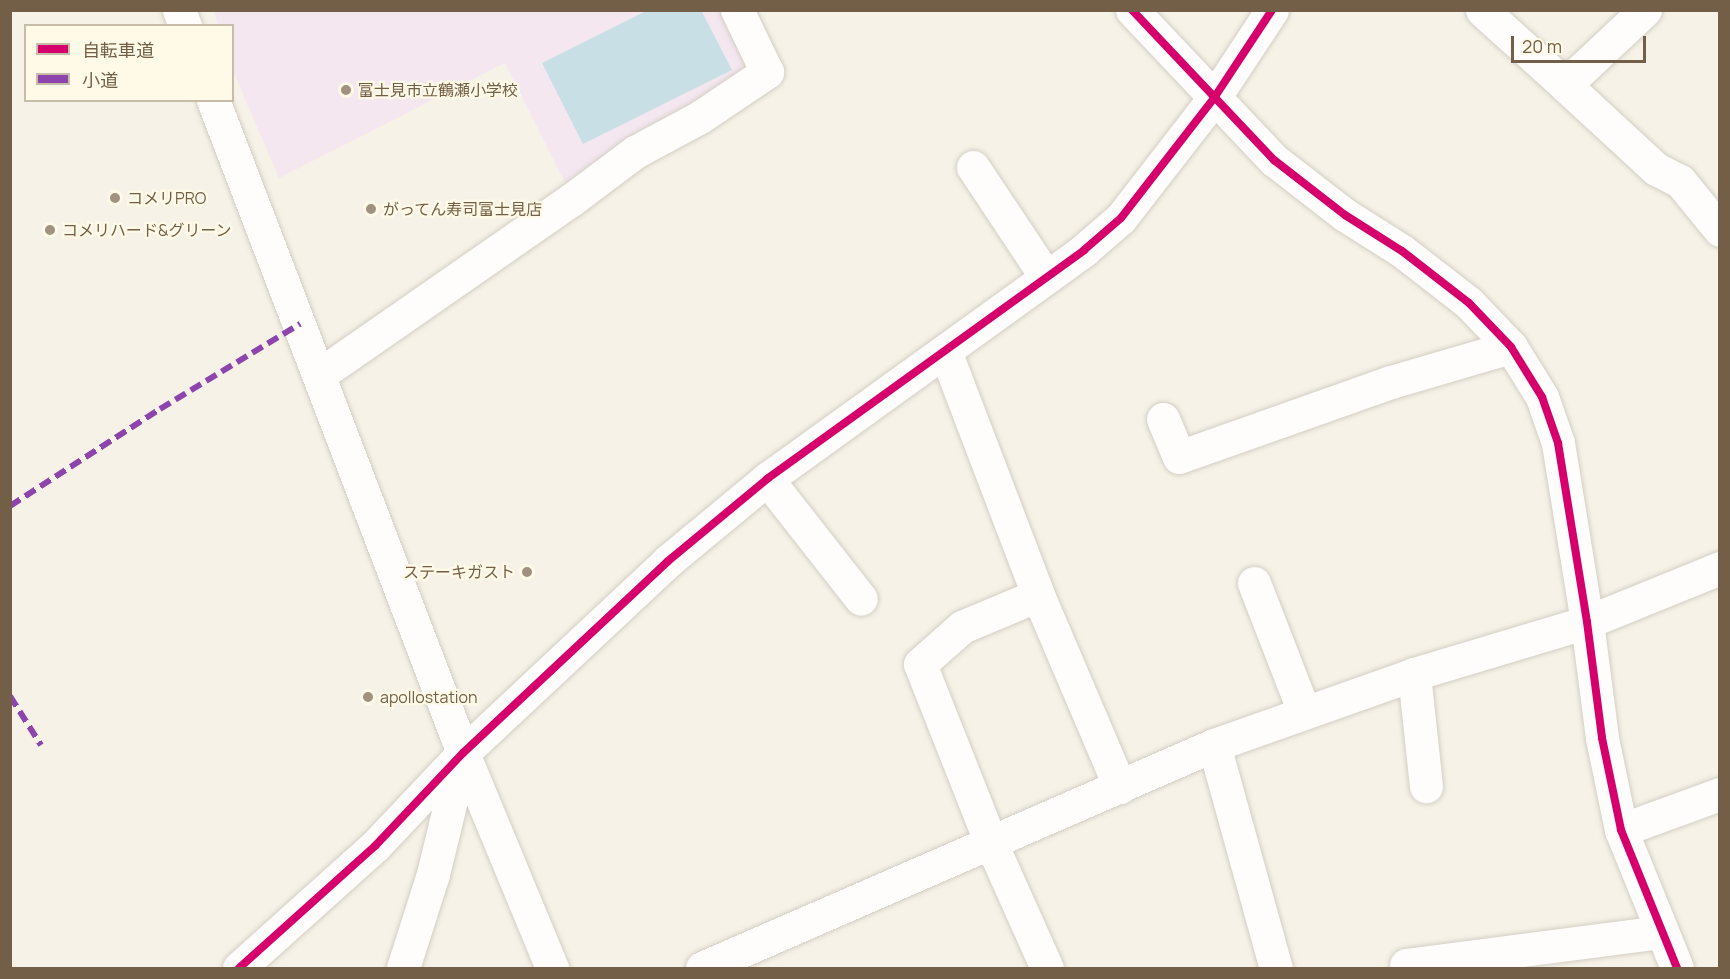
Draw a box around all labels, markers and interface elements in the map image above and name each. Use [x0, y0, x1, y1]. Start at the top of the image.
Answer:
legend [24, 24, 234, 102]
scale bar [1514, 24, 1649, 62]
text: 20 m [1522, 34, 1562, 58]
text: 自転車道 [82, 38, 154, 62]
text: 小道 [82, 68, 118, 92]
place label: 富士見市立鶴瀬小学校 [358, 80, 518, 100]
marker: 富士見市立鶴瀬小学校 [339, 83, 353, 97]
place label: コメリPRO [127, 188, 206, 208]
marker: コメリPRO [108, 191, 122, 205]
place label: がってん寿司富士見店 [383, 199, 543, 219]
marker: がってん寿司富士見店 [364, 202, 378, 216]
place label: コメリハード&グリーン [62, 220, 232, 240]
marker: コメリハード&グリーン [43, 223, 57, 237]
place label: ステーキガスト [403, 562, 515, 582]
marker: ステーキガスト [520, 565, 534, 579]
place label: apollostation [380, 687, 477, 707]
marker: apollostation [361, 690, 375, 704]

